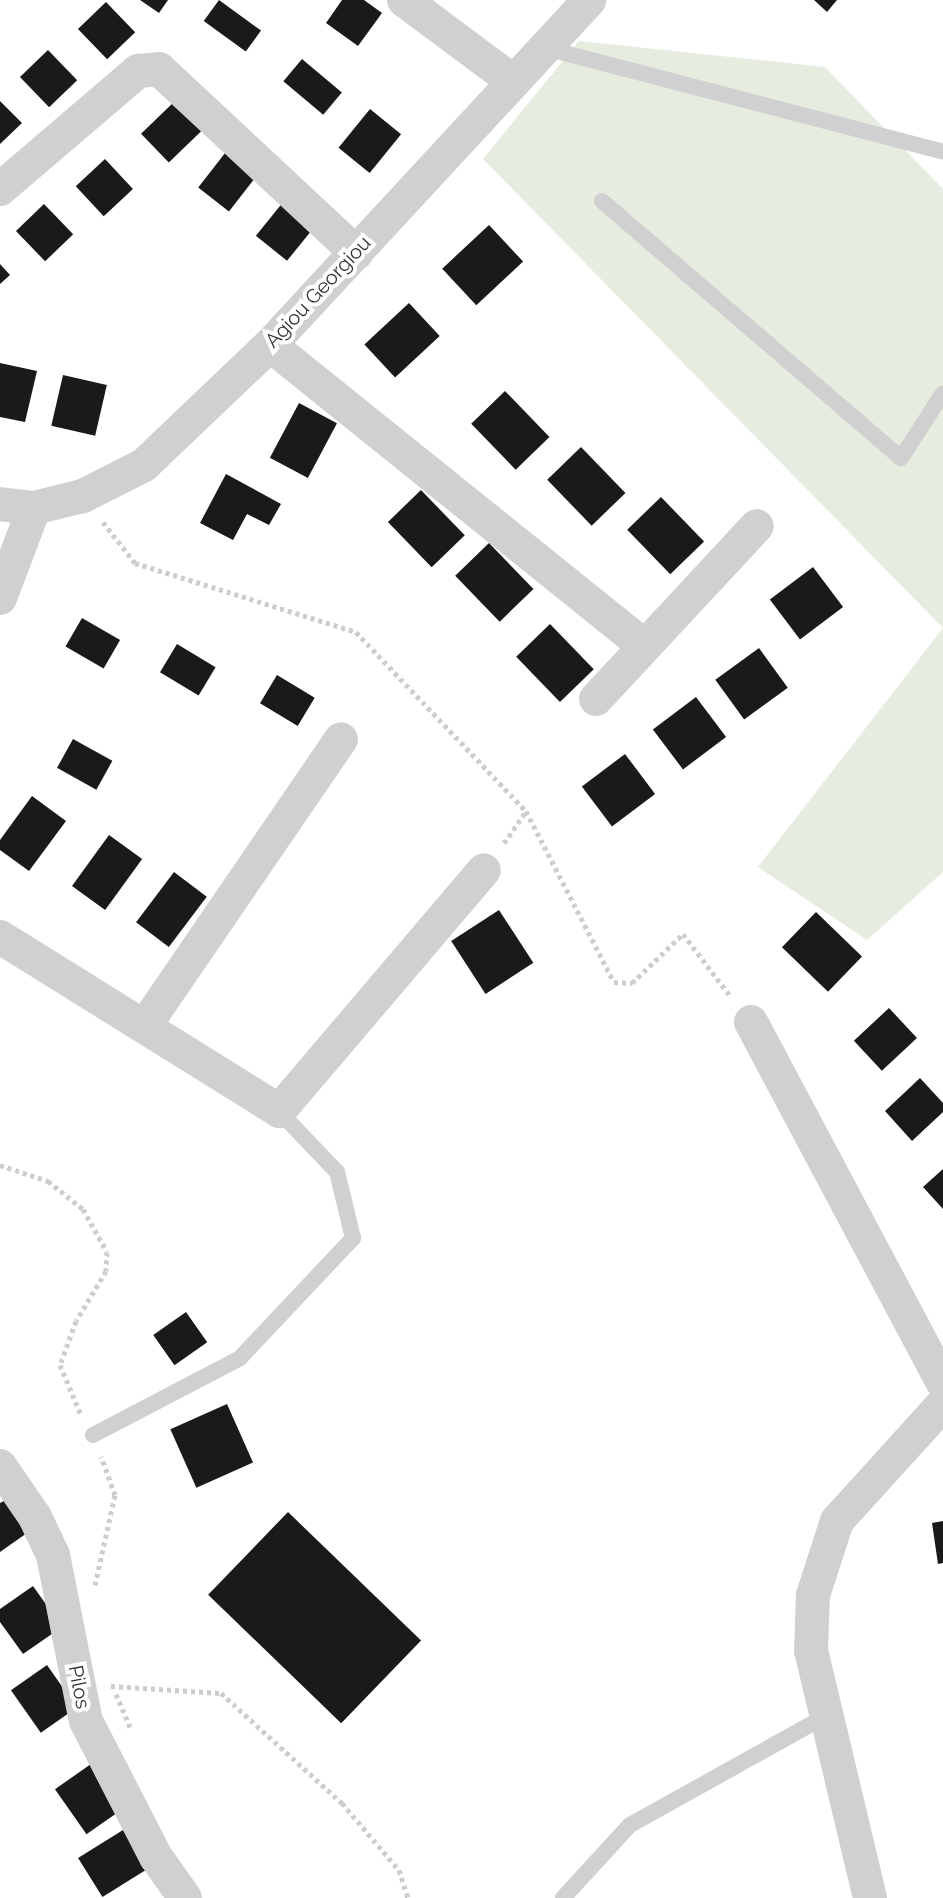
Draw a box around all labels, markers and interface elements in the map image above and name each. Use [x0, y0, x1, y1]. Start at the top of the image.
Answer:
street label: Agiou Georgiou [260, 231, 376, 353]
street label: Pilos [63, 1663, 95, 1711]

